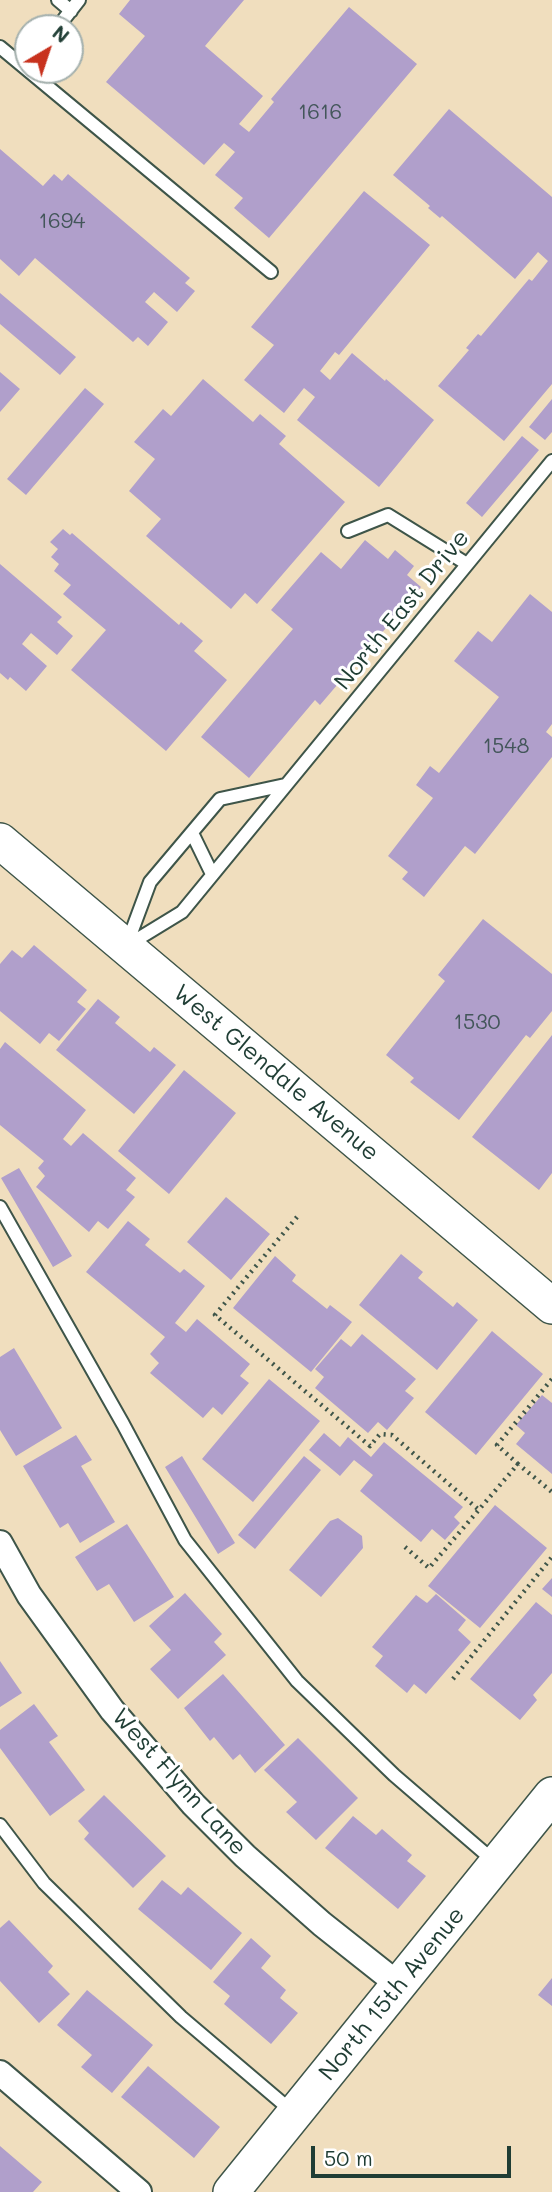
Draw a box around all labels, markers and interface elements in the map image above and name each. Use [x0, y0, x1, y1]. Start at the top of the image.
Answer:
north arrow [14, 14, 84, 84]
text: N [48, 20, 75, 48]
house number: 1616 [298, 100, 342, 126]
house number: 1694 [39, 209, 85, 235]
street label: North East Drive [329, 524, 475, 696]
house number: 1548 [483, 734, 529, 760]
street label: West Glendale Avenue [167, 979, 385, 1167]
house number: 1530 [454, 1010, 500, 1036]
street label: West Flynn Lane [105, 1703, 253, 1861]
street label: North 15th Avenue [313, 1901, 471, 2087]
scale bar [314, 2132, 514, 2176]
text: 50 m [324, 2144, 373, 2171]

